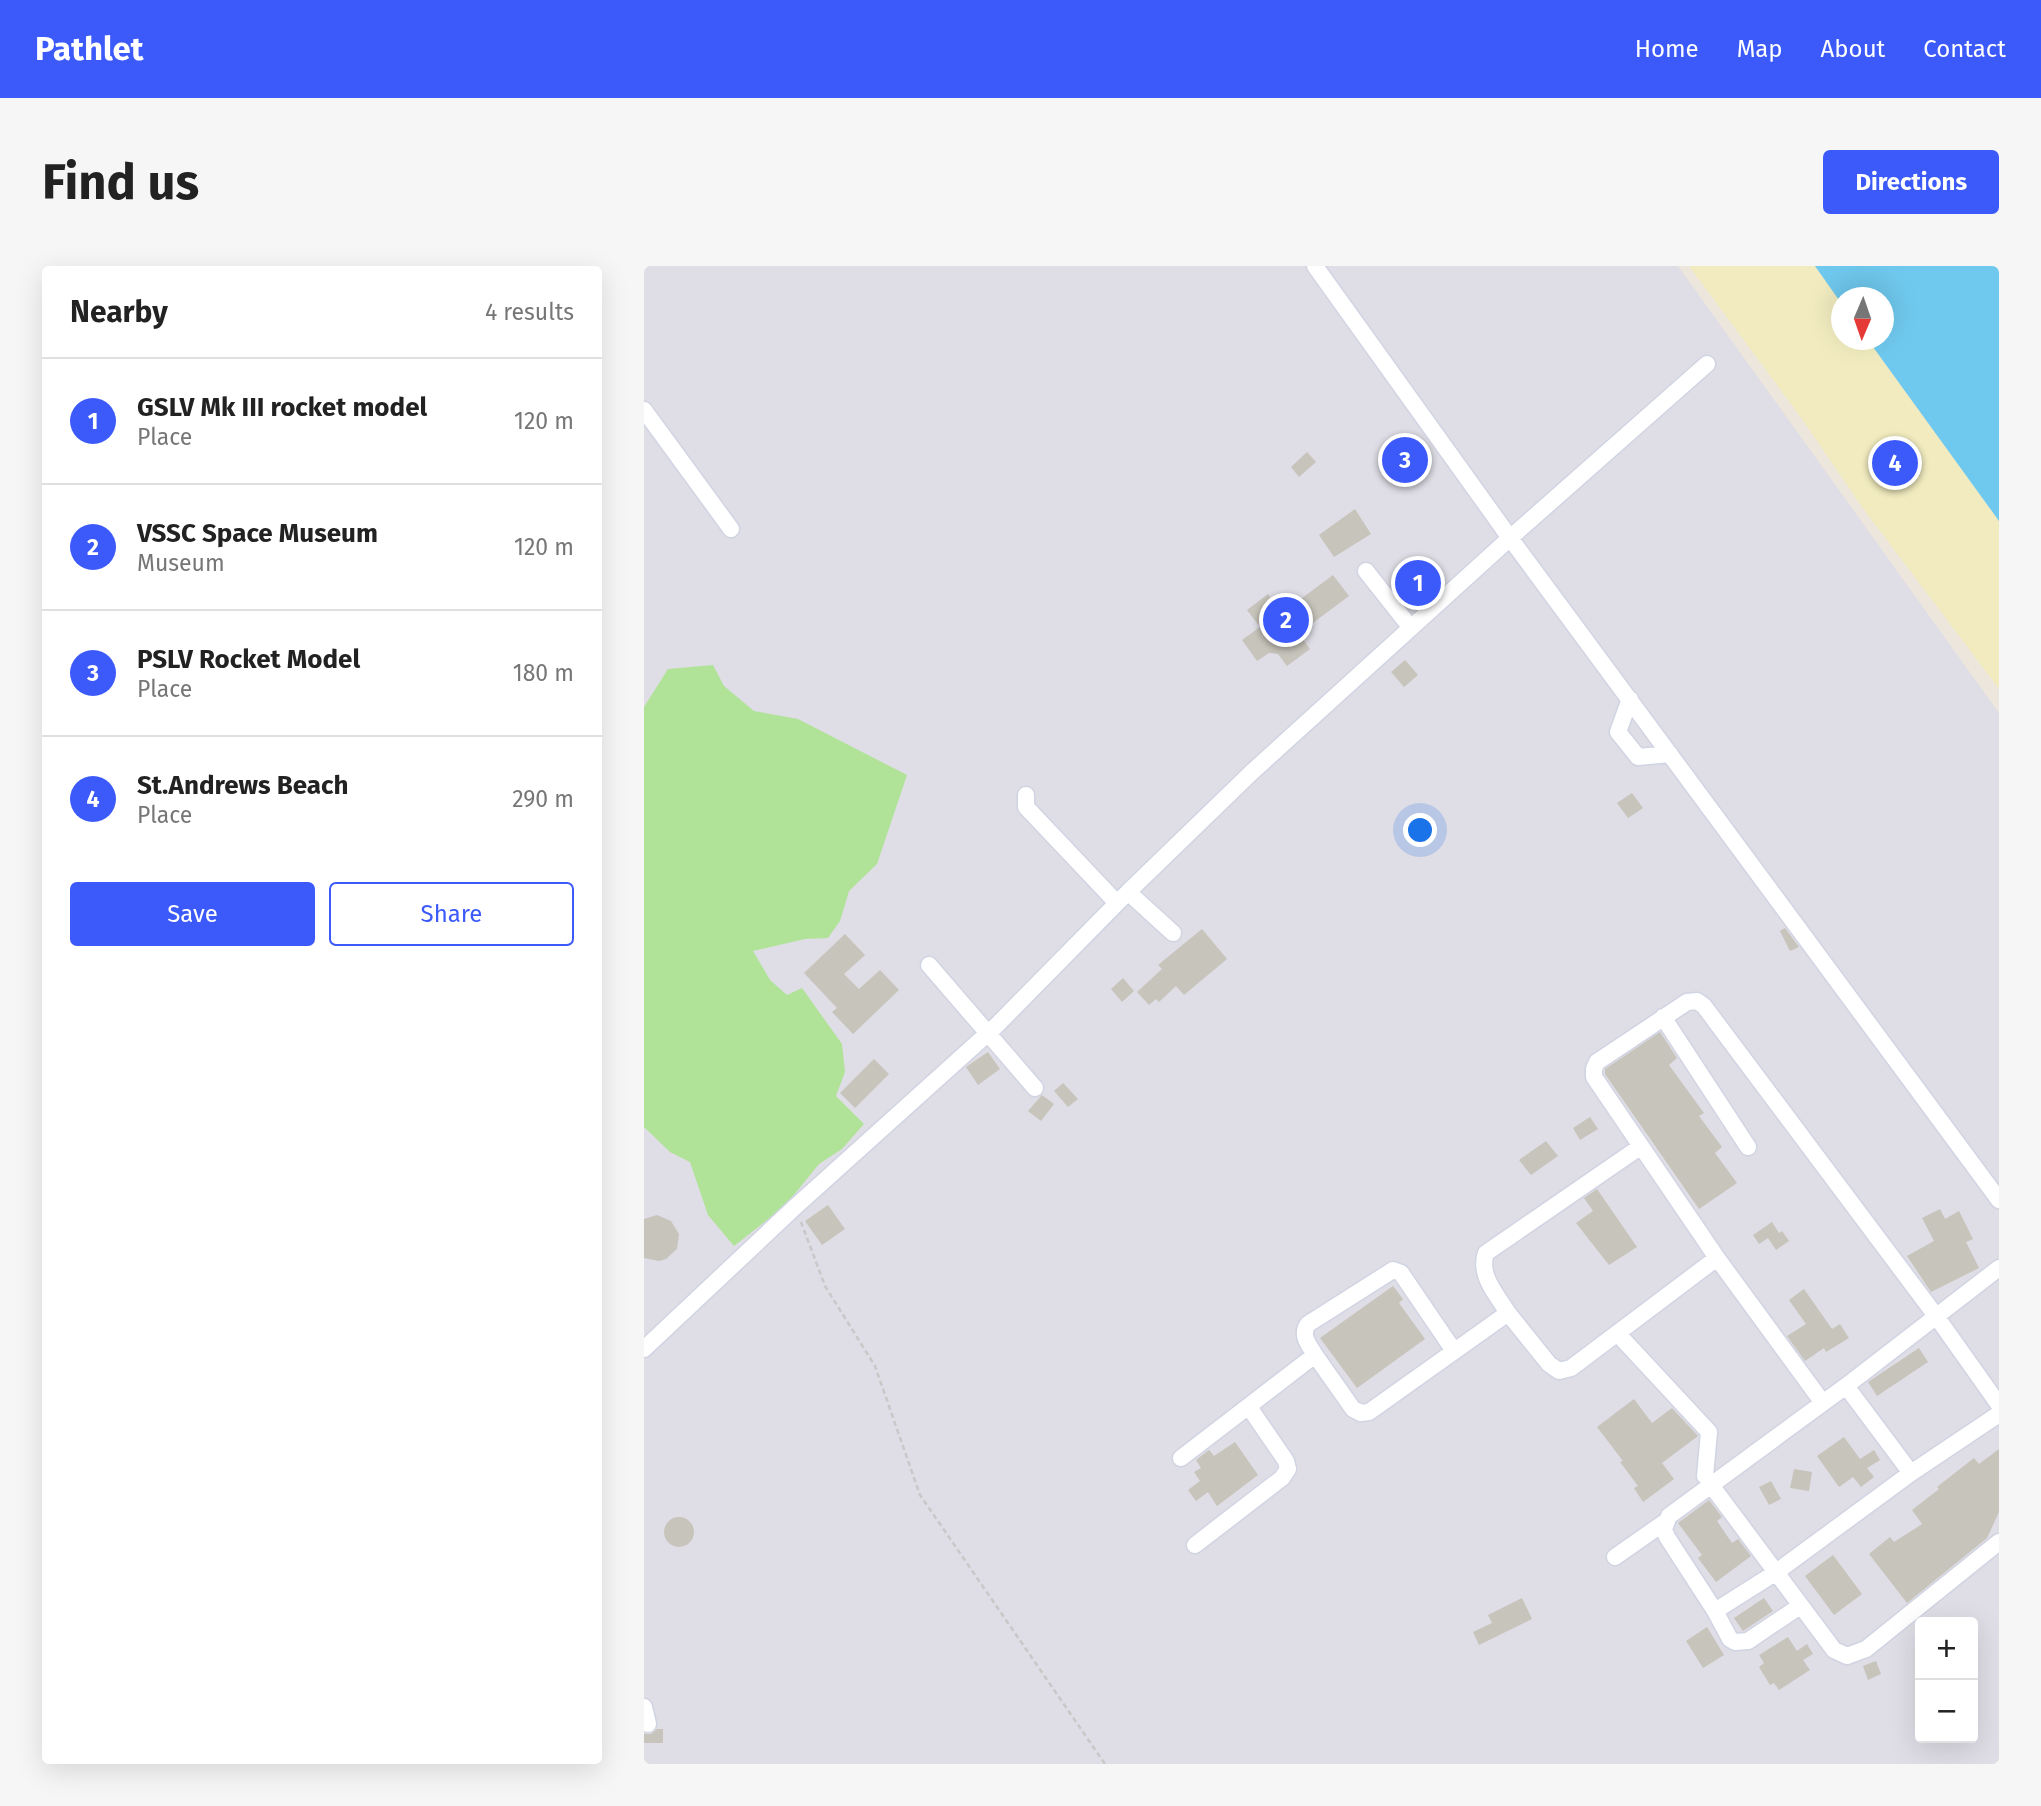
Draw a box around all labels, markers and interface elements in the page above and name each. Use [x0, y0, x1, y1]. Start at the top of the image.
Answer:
text: Pathlet [35, 29, 144, 69]
text: Home [1635, 35, 1699, 63]
text: Map [1737, 35, 1783, 63]
text: About [1821, 35, 1885, 63]
text: Contact [1923, 35, 2006, 63]
button: Directions [1823, 150, 1999, 214]
text: Find us [42, 153, 199, 212]
north arrow [1831, 287, 1894, 350]
text: Nearby [70, 294, 168, 330]
text: 4 results [485, 298, 574, 326]
text: GSLV Mk III rocket model [137, 392, 427, 423]
text: 1 [88, 407, 98, 435]
text: 120 m [514, 407, 574, 435]
text: Place [137, 423, 192, 451]
pin: 3 [1382, 434, 1428, 486]
pin: 4 [1872, 437, 1918, 489]
text: VSSC Space Museum [137, 518, 378, 549]
text: 2 [87, 533, 99, 561]
text: 120 m [514, 533, 574, 561]
text: Museum [137, 549, 225, 577]
pin: 1 [1395, 557, 1441, 609]
pin: 2 [1263, 594, 1309, 646]
text: PSLV Rocket Model [137, 644, 360, 675]
text: 3 [87, 659, 99, 687]
text: 180 m [513, 659, 574, 687]
text: Place [137, 675, 192, 703]
text: St.Andrews Beach [137, 770, 349, 801]
text: 4 [87, 785, 100, 813]
text: 290 m [512, 785, 574, 813]
text: Place [137, 801, 192, 829]
your location [1403, 813, 1437, 847]
button: Save [70, 882, 315, 946]
button: Share [329, 882, 574, 946]
map controls [1915, 1617, 1978, 1743]
button: + [1915, 1617, 1978, 1680]
button: − [1915, 1680, 1978, 1743]

